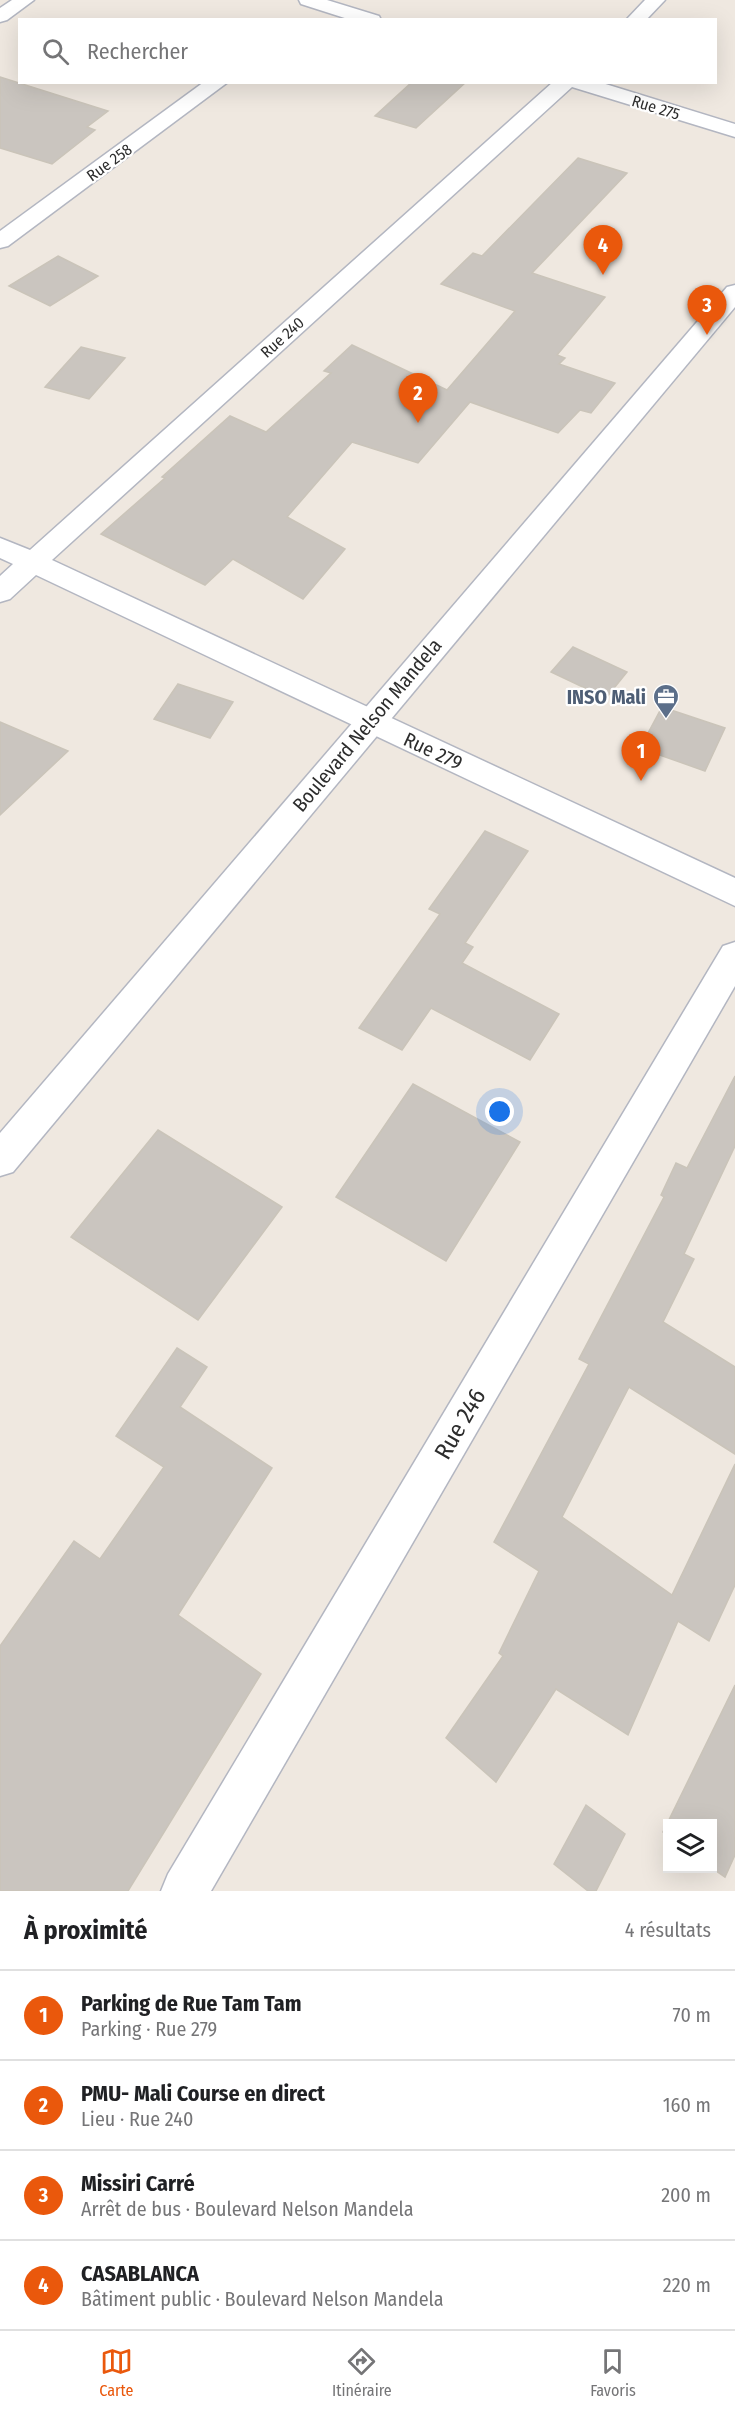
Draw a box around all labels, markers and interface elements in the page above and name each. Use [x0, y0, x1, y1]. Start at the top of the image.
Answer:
search box [18, 18, 717, 84]
icon: search [39, 35, 72, 68]
text: Rechercher [87, 38, 188, 65]
street label: Rue 275 [630, 91, 682, 124]
street label: Rue 258 [83, 140, 136, 185]
pin: 4 [584, 226, 622, 275]
pin: 3 [688, 286, 726, 335]
street label: Rue 240 [257, 313, 308, 362]
pin: 2 [398, 374, 438, 423]
street label: Boulevard Nelson Mandela [287, 633, 447, 817]
office icon: INSO Mali [651, 682, 681, 720]
place label: INSO Mali [567, 685, 646, 709]
street label: Rue 279 [400, 727, 466, 775]
pin: 1 [622, 732, 660, 781]
your location [485, 1097, 514, 1126]
street label: Rue 246 [429, 1384, 491, 1464]
map controls [663, 1819, 717, 1873]
button: layers [663, 1819, 717, 1873]
text: À proximité [24, 1915, 147, 1946]
text: 4 résultats [625, 1918, 711, 1942]
text: Parking de Rue Tam Tam [81, 1990, 301, 2017]
text: 1 [39, 2003, 48, 2027]
text: 70 m [673, 2003, 711, 2027]
text: Parking · Rue 279 [81, 2017, 217, 2041]
text: PMU- Mali Course en direct [81, 2080, 325, 2107]
text: 2 [39, 2093, 48, 2117]
text: 160 m [663, 2093, 711, 2117]
text: Lieu · Rue 240 [81, 2107, 193, 2131]
text: Missiri Carré [81, 2170, 195, 2197]
text: 3 [39, 2183, 48, 2207]
text: 200 m [661, 2183, 711, 2207]
text: Arrêt de bus · Boulevard Nelson Mandela [81, 2197, 414, 2221]
text: CASABLANCA [81, 2260, 199, 2287]
text: 4 [38, 2273, 49, 2297]
text: 220 m [663, 2273, 711, 2297]
text: Bâtiment public · Boulevard Nelson Mandela [81, 2287, 444, 2311]
tab: Carte [99, 2345, 134, 2400]
tab: Itinéraire [332, 2345, 392, 2400]
tab: Favoris [590, 2345, 636, 2400]

